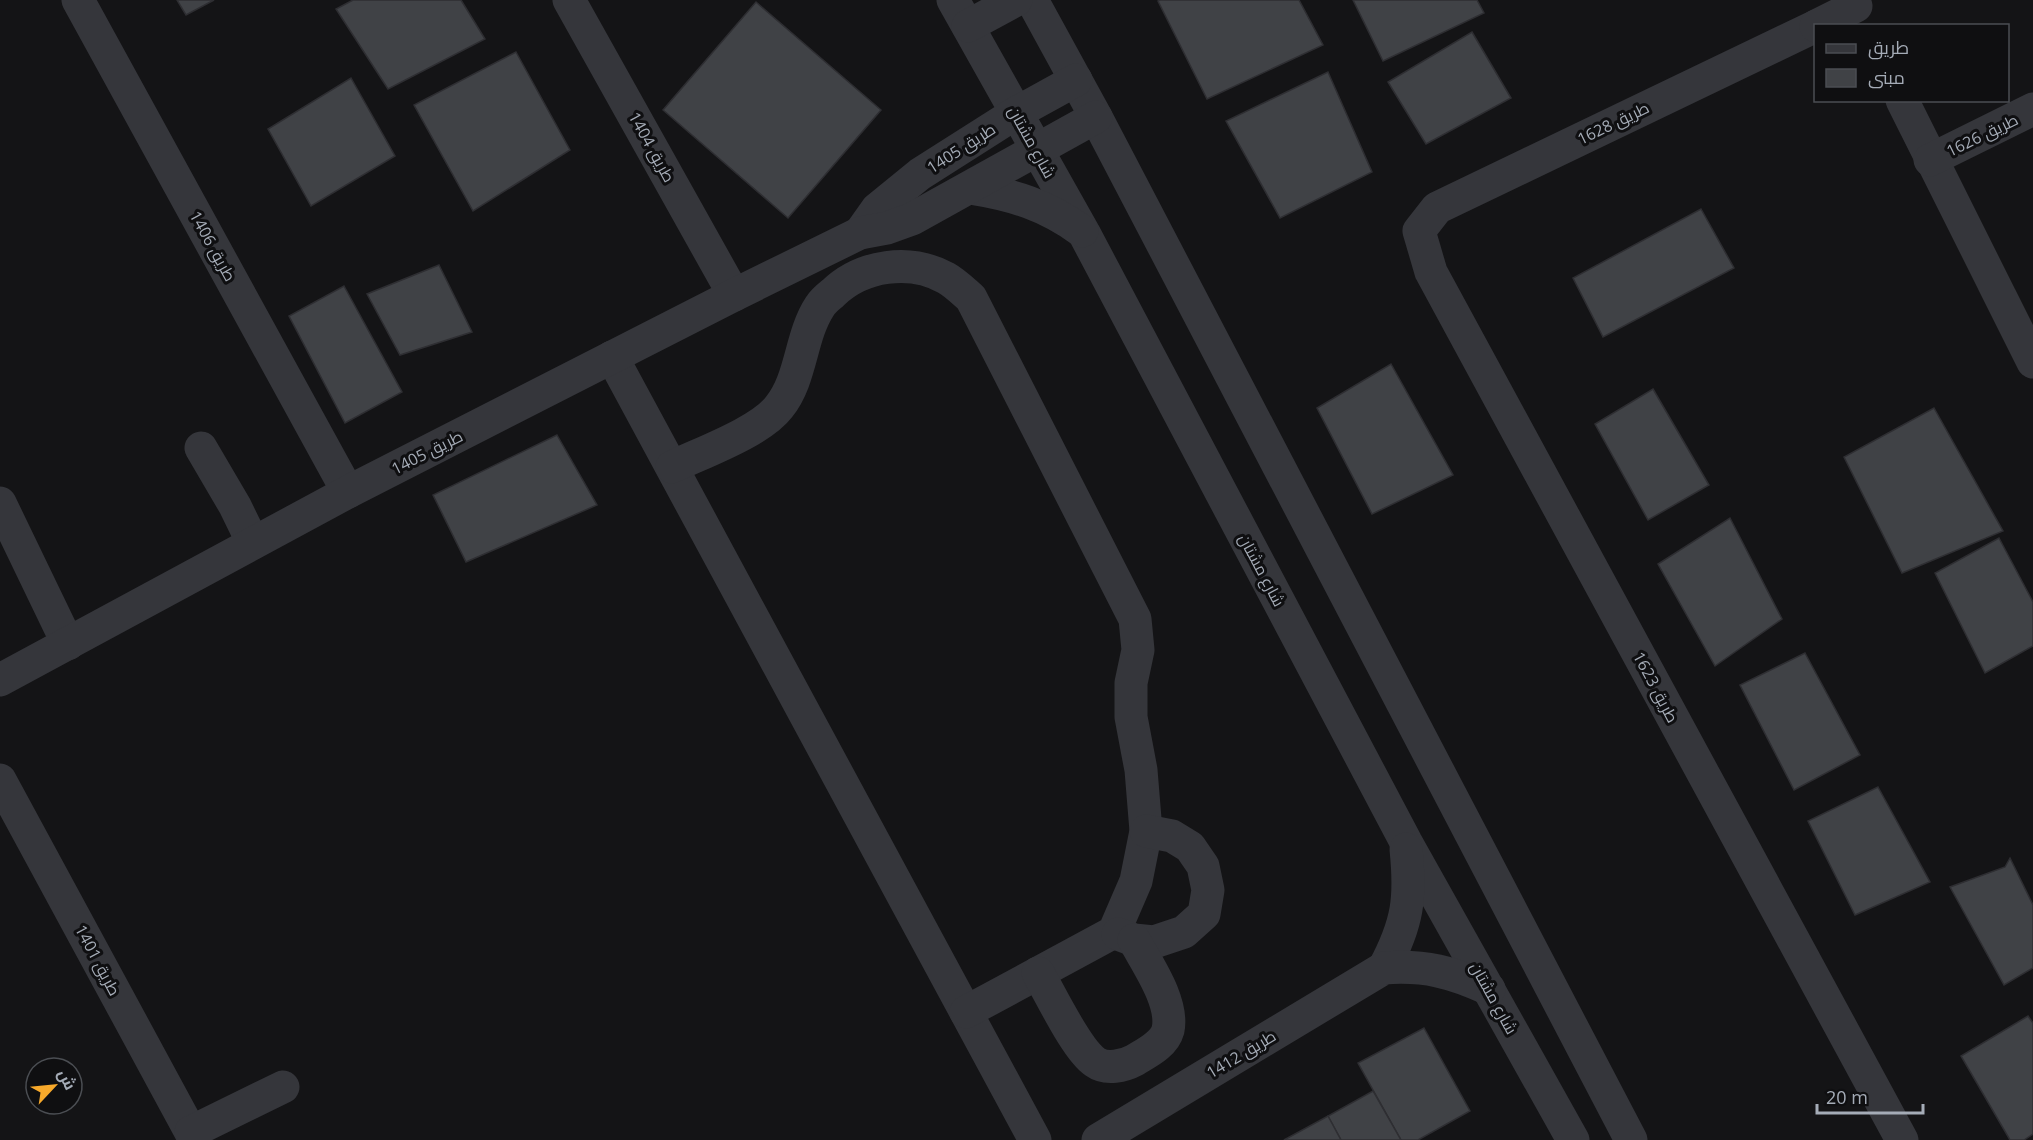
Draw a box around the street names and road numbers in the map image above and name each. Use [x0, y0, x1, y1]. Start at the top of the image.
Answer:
street label: طريق 1628 [1573, 96, 1653, 150]
street label: شارع مشتان [1002, 102, 1061, 182]
street label: طريق 1404 [624, 108, 680, 186]
street label: طريق 1626 [1942, 108, 2022, 162]
street label: طريق 1405 [923, 118, 999, 178]
street label: طريق 1406 [185, 207, 241, 285]
street label: طريق 1405 [388, 425, 466, 479]
street label: شارع مشتان [1233, 530, 1290, 611]
street label: طريق 1623 [1628, 648, 1684, 726]
street label: طريق 1401 [70, 921, 126, 999]
street label: شارع مشتان [1464, 958, 1523, 1038]
street label: طريق 1412 [1202, 1025, 1280, 1083]

